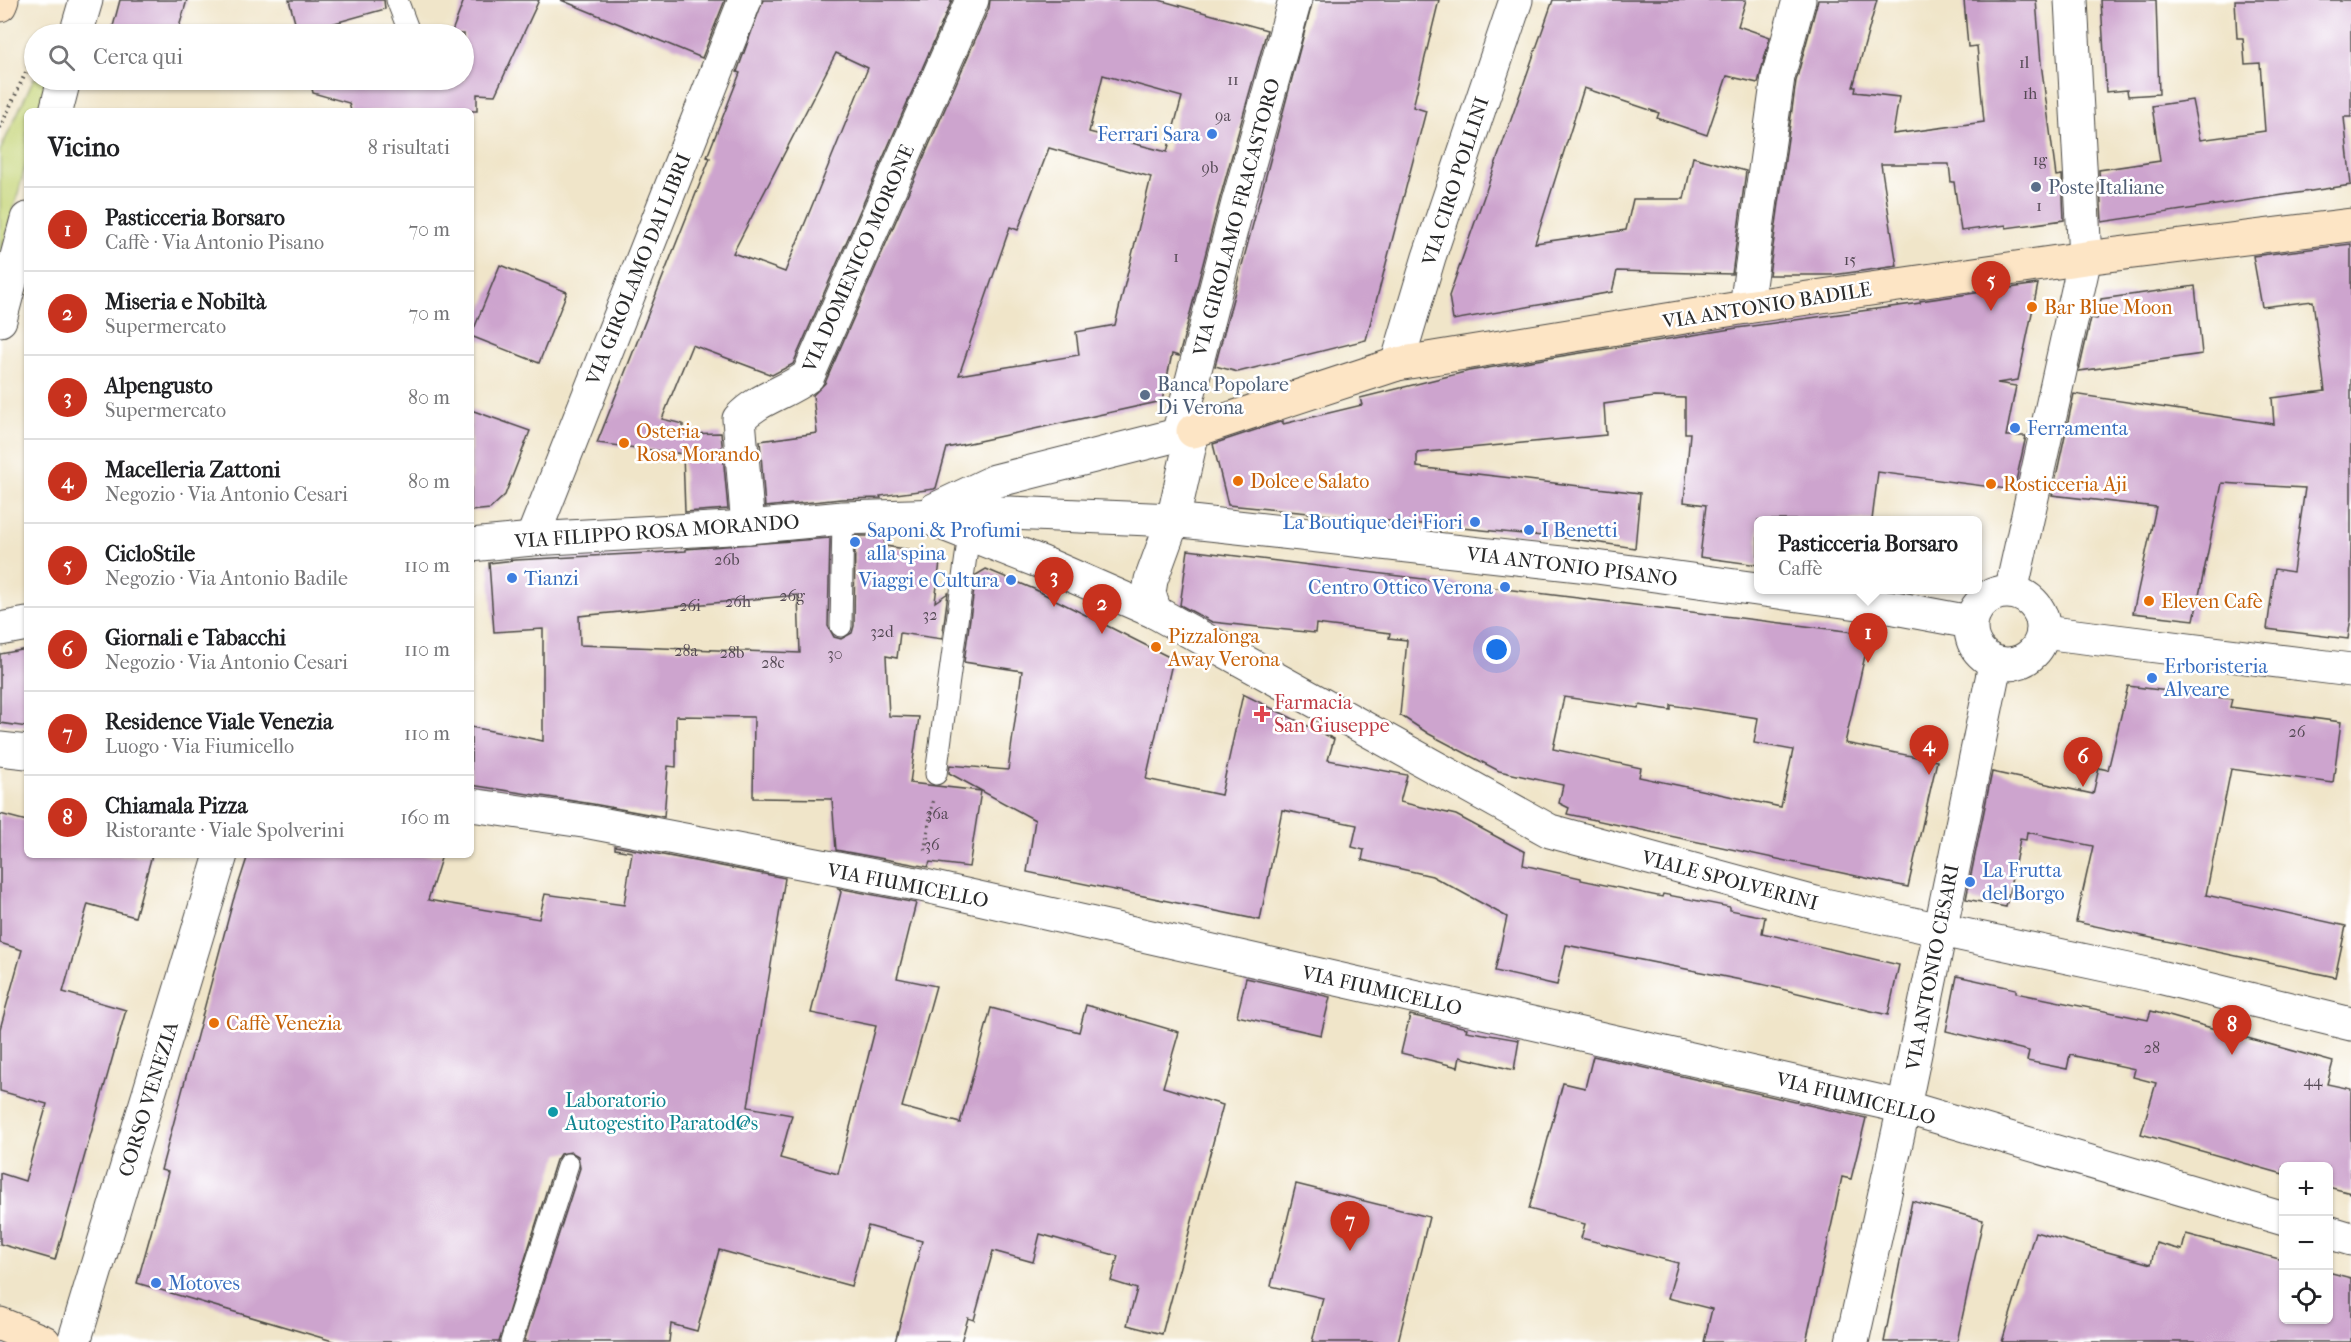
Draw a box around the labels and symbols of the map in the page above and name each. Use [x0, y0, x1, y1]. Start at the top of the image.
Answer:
house number: 1l [2019, 53, 2030, 72]
house number: 11 [1227, 70, 1239, 89]
street label: VIA GIROLAMO FRACASTORO [1188, 76, 1285, 359]
house number: 1h [2023, 84, 2037, 103]
street label: VIA CIRO POLLINI [1417, 94, 1494, 269]
house number: 9a [1215, 106, 1231, 125]
place label: Ferrari Sara [1097, 123, 1201, 146]
marker: Ferrari Sara [1205, 127, 1219, 141]
street label: VIA DOMENICO MORONE [797, 141, 919, 376]
street label: VIA GIROLAMO DAI LIBRI [581, 150, 696, 389]
house number: 1g [2033, 150, 2048, 169]
house number: 9b [1202, 158, 1218, 177]
place label: Poste Italiane [2048, 176, 2165, 199]
marker: Poste Italiane [2029, 180, 2043, 194]
house number: 1 [2036, 196, 2042, 215]
house number: 1 [1173, 247, 1179, 266]
house number: 15 [1844, 250, 1856, 269]
pin: 5 [1972, 262, 2010, 311]
street label: VIA ANTONIO BADILE [1660, 278, 1873, 334]
place label: Bar Blue Moon [2044, 296, 2173, 319]
marker: Bar Blue Moon [2025, 300, 2039, 314]
place label: Banca Popolare Di Verona [1157, 373, 1289, 419]
marker: Banca Popolare Di Verona [1138, 388, 1152, 402]
place label: Ferramenta [2027, 417, 2129, 440]
place label: Osteria Rosa Morando [636, 420, 760, 466]
marker: Ferramenta [2008, 421, 2022, 435]
marker: Osteria Rosa Morando [617, 436, 631, 450]
place label: Dolce e Salato [1250, 470, 1369, 493]
place label: Rosticceria Aji [2003, 473, 2127, 496]
marker: Dolce e Salato [1231, 474, 1245, 488]
marker: Rosticceria Aji [1984, 477, 1998, 491]
street label: VIA FILIPPO ROSA MORANDO [513, 510, 800, 553]
place label: La Boutique dei Fiori [1283, 511, 1463, 534]
marker: La Boutique dei Fiori [1468, 515, 1482, 529]
place label: Saponi & Profumi alla spina [867, 519, 1021, 565]
place label: I Benetti [1541, 519, 1618, 542]
marker: I Benetti [1522, 523, 1536, 537]
marker: Saponi & Profumi alla spina [848, 535, 862, 549]
street label: VIA ANTONIO PISANO [1464, 542, 1679, 591]
house number: 26b [714, 550, 740, 569]
pin: 3 [1034, 558, 1074, 607]
place label: Tianzi [524, 567, 579, 590]
place label: Viaggi e Cultura [858, 569, 1000, 592]
marker: Tianzi [505, 571, 519, 585]
marker: Viaggi e Cultura [1004, 573, 1018, 587]
place label: Centro Ottico Verona [1308, 576, 1494, 599]
marker: Centro Ottico Verona [1498, 580, 1512, 594]
pin: 2 [1082, 584, 1122, 634]
house number: 26g [779, 586, 805, 605]
place label: Eleven Cafè [2161, 590, 2263, 613]
house number: 26h [725, 592, 751, 611]
marker: Eleven Cafè [2142, 594, 2156, 608]
house number: 26i [679, 596, 701, 615]
house number: 32 [923, 605, 937, 624]
pin: 1 [1848, 614, 1888, 663]
house number: 32d [870, 622, 894, 641]
place label: Pizzalonga Away Verona [1167, 625, 1281, 671]
your location [1482, 635, 1511, 664]
marker: Pizzalonga Away Verona [1149, 640, 1163, 654]
house number: 28a [674, 641, 698, 660]
house number: 28b [720, 643, 744, 662]
house number: 30 [827, 644, 843, 663]
house number: 28c [761, 653, 785, 672]
place label: Erboristeria Alveare [2163, 655, 2268, 701]
marker: Erboristeria Alveare [2145, 671, 2159, 685]
place label: Farmacia San Giuseppe [1274, 691, 1390, 737]
marker: Farmacia San Giuseppe [1255, 707, 1269, 721]
house number: 26 [2289, 722, 2306, 741]
pin: 4 [1910, 726, 1948, 775]
pin: 6 [2064, 738, 2102, 787]
house number: 36a [926, 804, 949, 823]
house number: 36 [924, 835, 940, 854]
street label: VIALE SPOLVERINI [1638, 846, 1821, 915]
street label: VIA FIUMICELLO [824, 858, 990, 912]
place label: La Frutta del Borgo [1982, 859, 2065, 905]
street label: VIA ANTONIO CESARI [1901, 862, 1964, 1073]
marker: La Frutta del Borgo [1963, 875, 1977, 889]
street label: VIA FIUMICELLO [1299, 961, 1464, 1020]
pin: 8 [2212, 1006, 2252, 1055]
place label: Caffè Venezia [226, 1012, 343, 1035]
marker: Caffè Venezia [207, 1016, 221, 1030]
street label: CORSO VENEZIA [114, 1018, 183, 1180]
house number: 28 [2144, 1038, 2160, 1057]
street label: VIA FIUMICELLO [1773, 1067, 1938, 1129]
house number: 44 [2304, 1071, 2323, 1090]
place label: Laboratorio Autogestito Paratod@s [564, 1089, 758, 1135]
marker: Laboratorio Autogestito Paratod@s [546, 1105, 560, 1119]
pin: 7 [1330, 1202, 1370, 1251]
place label: Motoves [168, 1272, 240, 1295]
marker: Motoves [149, 1276, 163, 1290]

